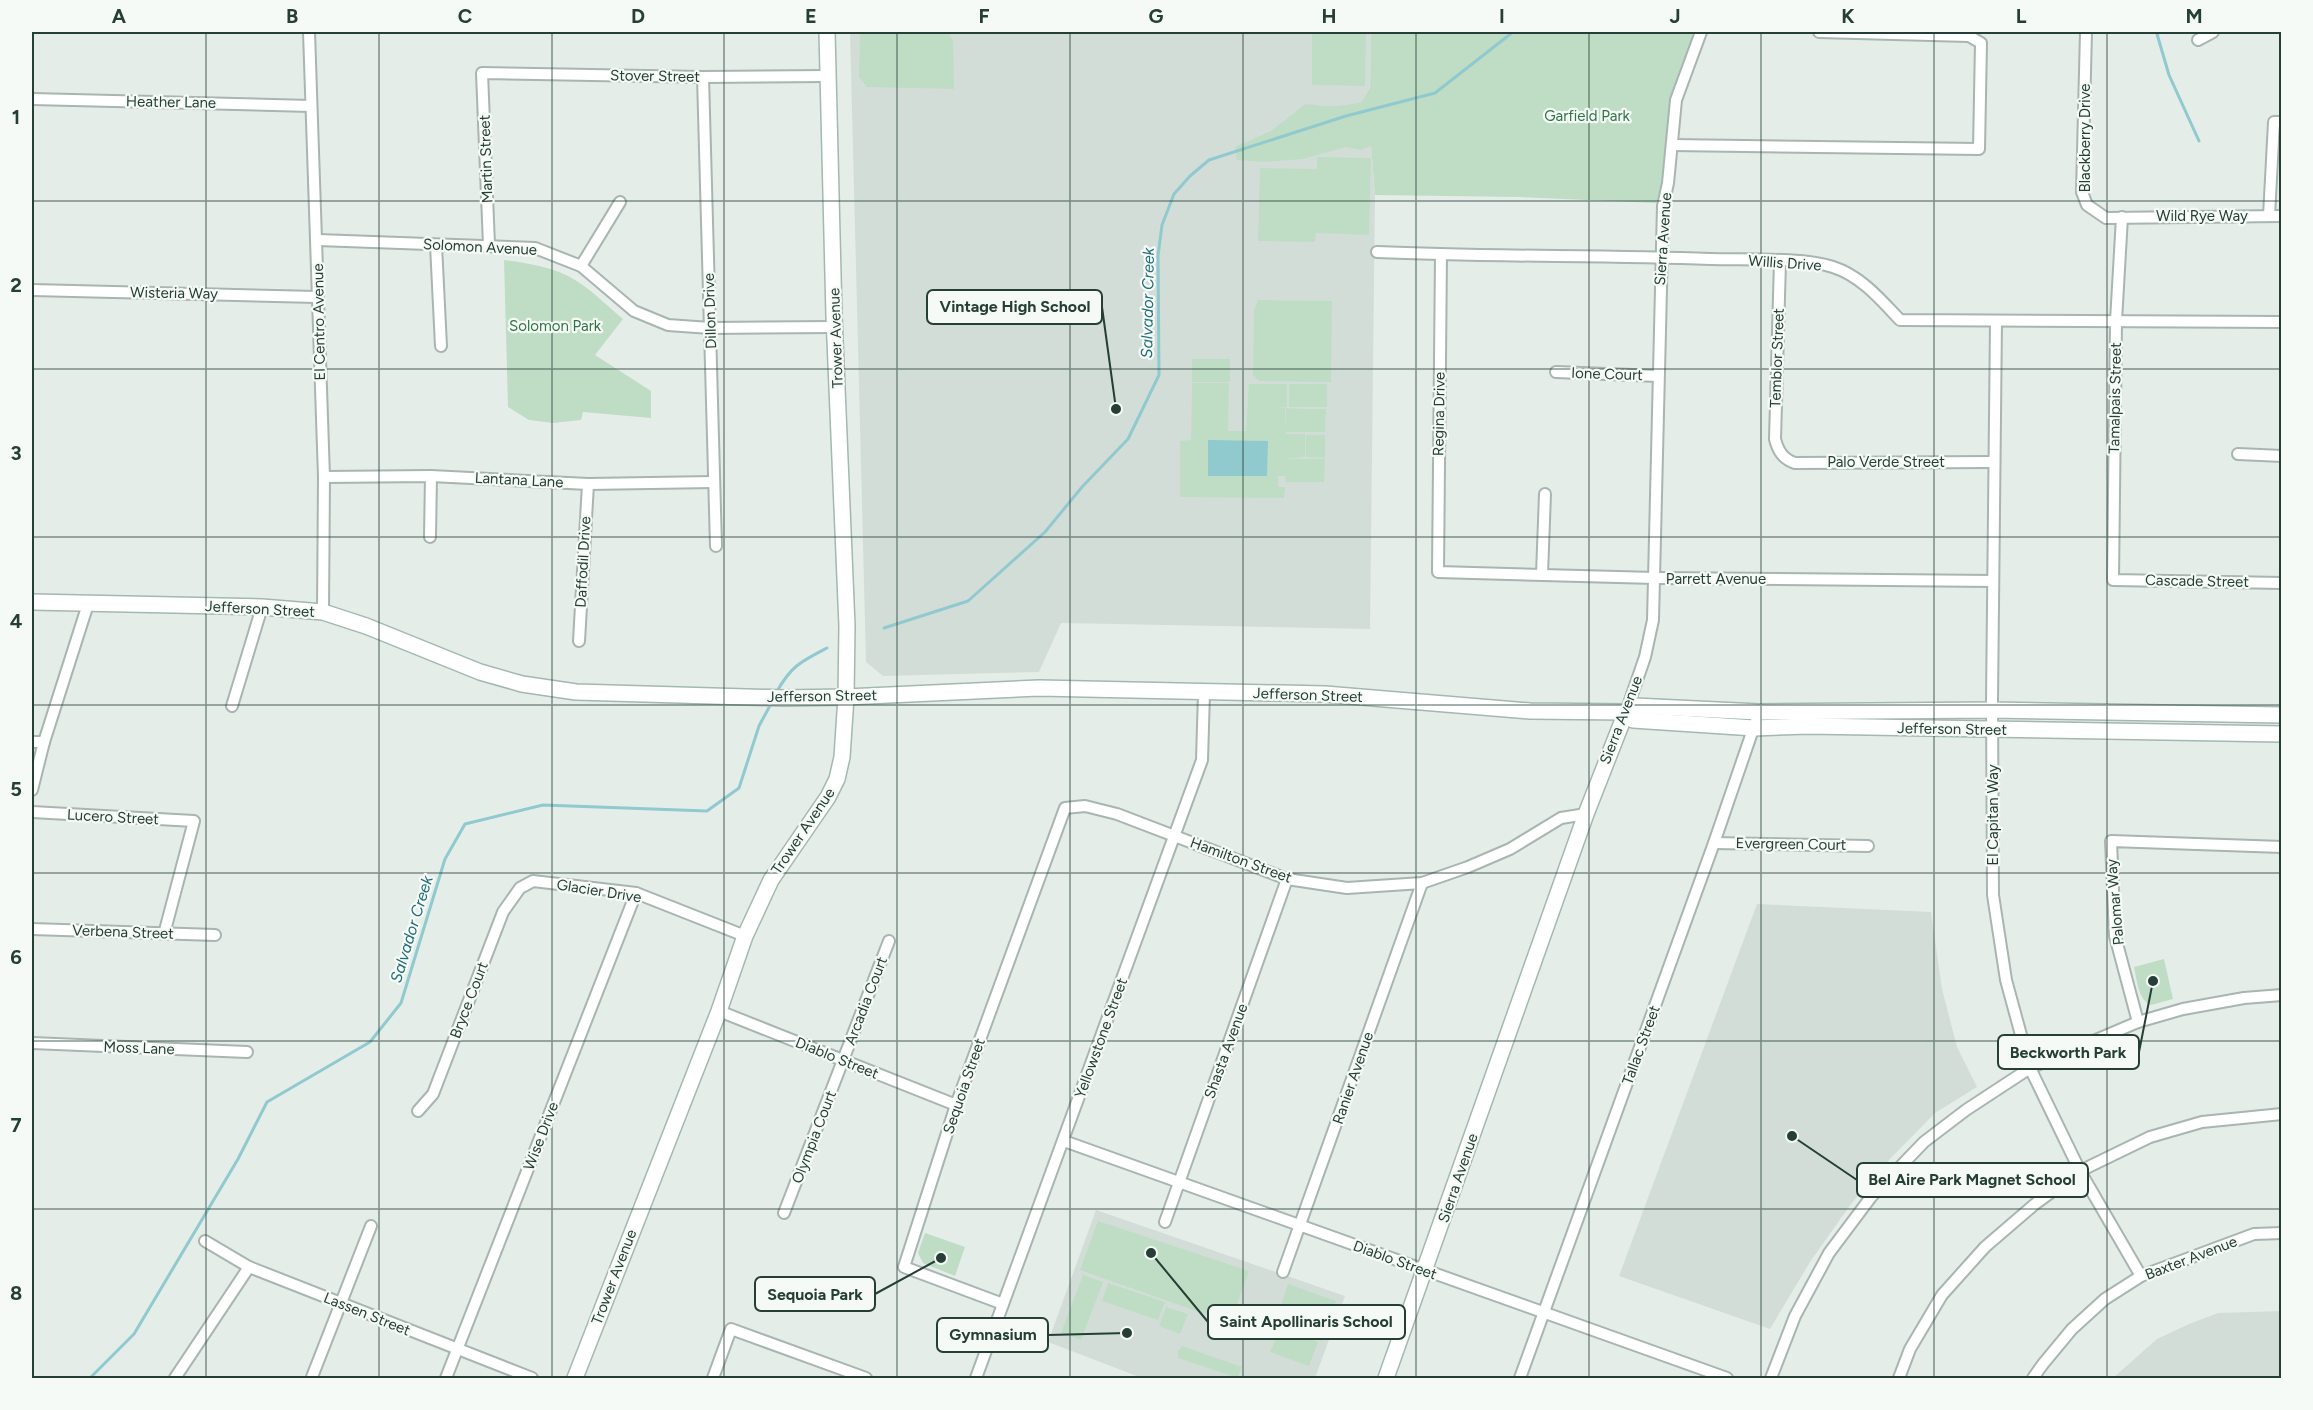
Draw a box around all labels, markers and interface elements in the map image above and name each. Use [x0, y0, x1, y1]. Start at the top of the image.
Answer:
text: A [112, 4, 127, 28]
text: B [286, 4, 298, 28]
text: C [458, 4, 472, 28]
text: D [631, 4, 645, 28]
text: E [805, 4, 817, 28]
text: F [978, 4, 990, 28]
text: G [1149, 4, 1164, 28]
text: H [1322, 4, 1337, 28]
text: I [1499, 4, 1505, 28]
text: J [1669, 4, 1681, 28]
text: K [1841, 4, 1855, 28]
text: L [2016, 4, 2027, 28]
text: M [2185, 4, 2203, 28]
street label: Stover Street [610, 66, 700, 86]
street label: Blackberry Drive [2076, 84, 2094, 192]
street label: Heather Lane [126, 92, 216, 112]
text: 1 [12, 105, 20, 129]
park label: Garfield Park [1544, 107, 1631, 125]
street label: Martin Street [475, 114, 497, 204]
street label: Sierra Avenue [1651, 192, 1675, 286]
street label: Wild Rye Way [2156, 207, 2248, 225]
street label: Solomon Avenue [423, 235, 537, 259]
water label: Salvador Creek [1137, 246, 1158, 358]
street label: Willis Drive [1748, 251, 1822, 275]
street label: El Centro Avenue [309, 263, 329, 381]
text: 2 [10, 273, 22, 297]
street label: Dillon Drive [700, 273, 720, 349]
street label: Wisteria Way [130, 283, 218, 303]
street label: Trower Avenue [825, 287, 847, 389]
callout: Vintage High School [927, 290, 1102, 324]
text: Vintage High School [940, 297, 1090, 316]
street label: Temblor Street [1766, 307, 1788, 408]
park label: Solomon Park [509, 317, 602, 335]
street label: Tamalpais Street [2105, 342, 2125, 454]
street label: Ione Court [1571, 364, 1643, 384]
street label: Regina Drive [1429, 372, 1449, 456]
text: 3 [10, 441, 22, 465]
street label: Palo Verde Street [1827, 453, 1945, 471]
street label: Lantana Lane [474, 469, 564, 491]
street label: Daffodil Drive [572, 516, 594, 608]
street label: Parrett Avenue [1666, 570, 1766, 588]
street label: Cascade Street [2145, 571, 2249, 591]
street label: Jefferson Street [205, 597, 316, 621]
text: 4 [10, 609, 23, 633]
street label: Sierra Avenue [1596, 673, 1646, 767]
street label: Jefferson Street [1253, 684, 1364, 706]
street label: Jefferson Street [767, 686, 877, 706]
street label: Jefferson Street [1897, 719, 2007, 739]
street label: El Capitan Way [1984, 764, 2002, 866]
text: 5 [10, 777, 22, 801]
street label: Trower Avenue [767, 784, 839, 878]
street label: Lucero Street [67, 806, 160, 828]
street label: Hamilton Street [1188, 833, 1295, 887]
street label: Evergreen Court [1735, 834, 1847, 854]
street label: Palomar Way [2102, 858, 2128, 946]
water label: Salvador Creek [386, 872, 437, 985]
street label: Glacier Drive [555, 875, 643, 907]
street label: Verbena Street [72, 921, 174, 943]
text: 6 [10, 945, 22, 969]
street label: Arcadia Court [841, 954, 891, 1048]
street label: Bryce Court [446, 959, 492, 1041]
street label: Yellowstone Street [1071, 975, 1131, 1101]
street label: Shasta Avenue [1200, 1001, 1252, 1101]
street label: Tallac Street [1618, 1003, 1664, 1087]
street label: Ranier Avenue [1329, 1029, 1377, 1127]
street label: Diablo Street [793, 1033, 881, 1083]
street label: Sequoia Street [939, 1035, 989, 1136]
callout: Beckworth Park [1998, 1035, 2139, 1069]
street label: Moss Lane [103, 1038, 175, 1058]
text: Beckworth Park [2010, 1043, 2127, 1062]
street label: Olympia Court [788, 1088, 840, 1186]
street label: Wise Drive [520, 1099, 562, 1173]
text: 7 [10, 1113, 22, 1137]
street label: Sierra Avenue [1434, 1131, 1482, 1225]
callout: Bel Aire Park Magnet School [1857, 1163, 2088, 1197]
text: Bel Aire Park Magnet School [1868, 1170, 2076, 1189]
street label: Trower Avenue [588, 1227, 640, 1327]
street label: Baxter Avenue [2142, 1232, 2240, 1284]
street label: Diablo Street [1351, 1237, 1440, 1284]
callout: Sequoia Park [755, 1277, 875, 1311]
text: 8 [10, 1281, 22, 1305]
text: Sequoia Park [767, 1285, 863, 1304]
street label: Lassen Street [321, 1288, 413, 1340]
callout: Saint Apollinaris School [1208, 1305, 1405, 1339]
text: Saint Apollinaris School [1219, 1312, 1393, 1331]
callout: Gymnasium [937, 1318, 1048, 1352]
text: Gymnasium [949, 1325, 1037, 1344]

